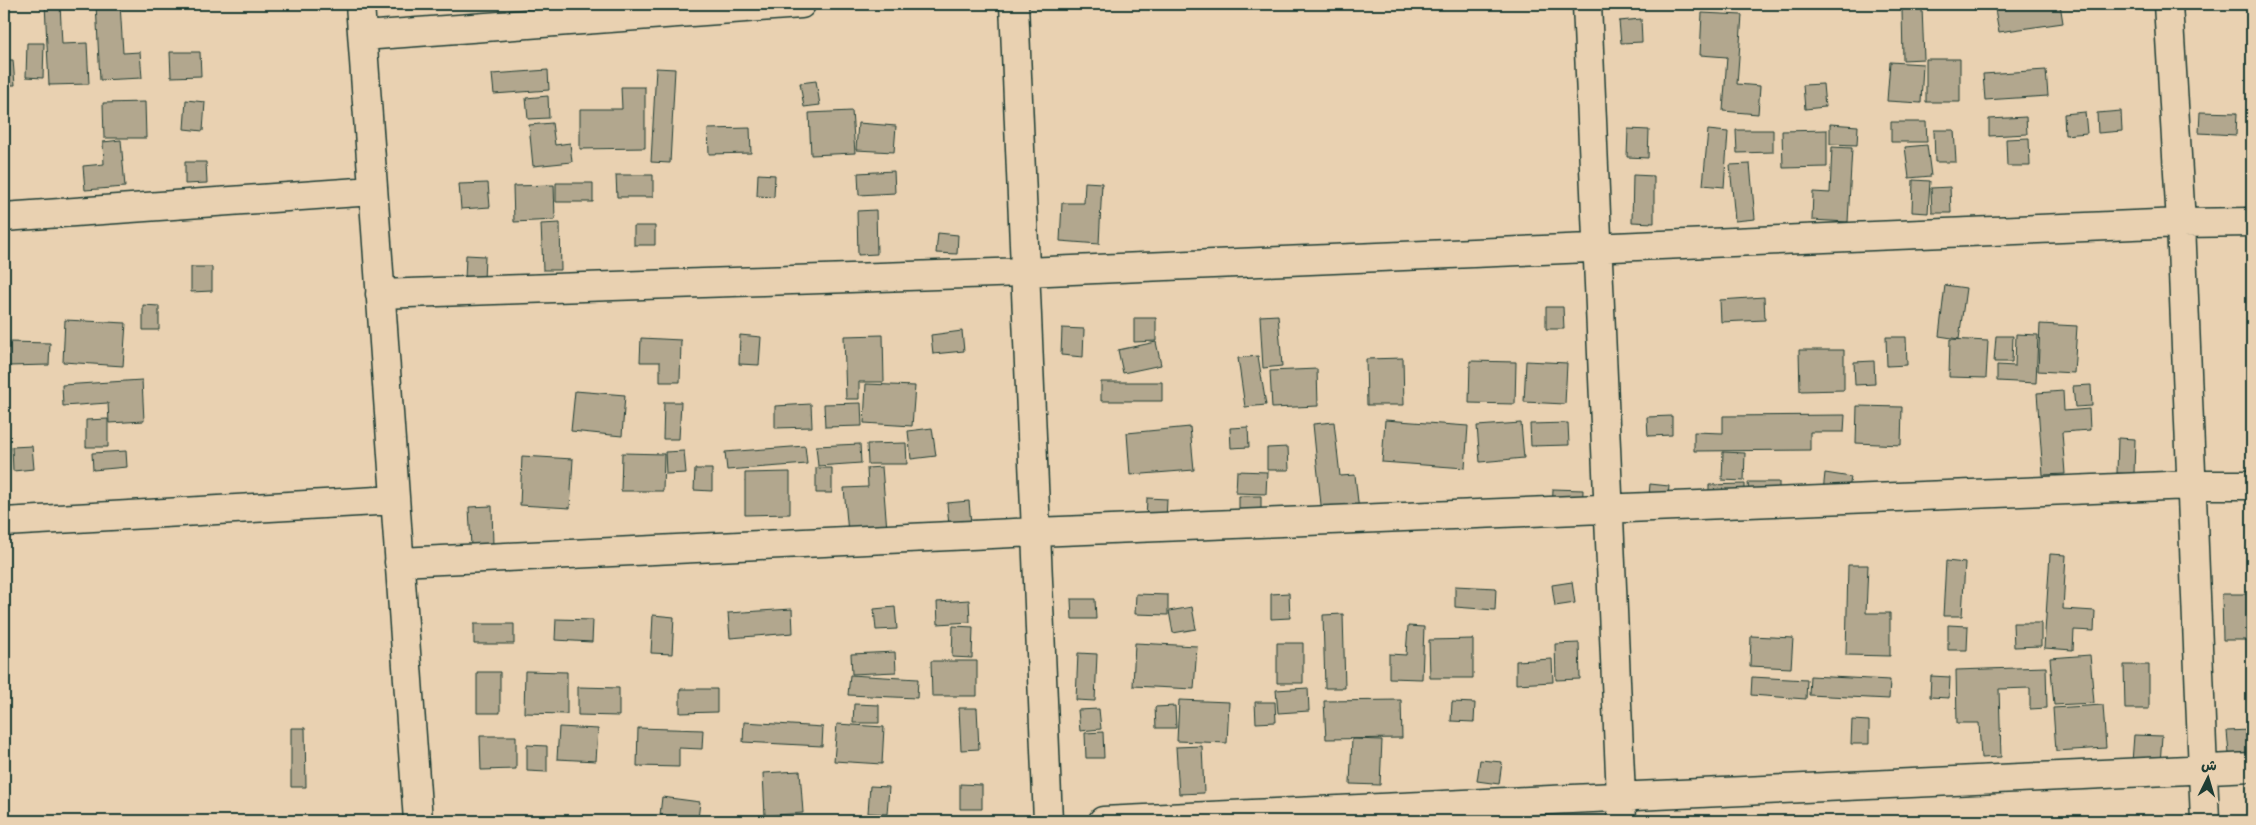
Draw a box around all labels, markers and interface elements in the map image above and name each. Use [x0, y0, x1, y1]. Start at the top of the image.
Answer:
north arrow [2184, 752, 2234, 802]
text: ش [2201, 753, 2218, 776]

